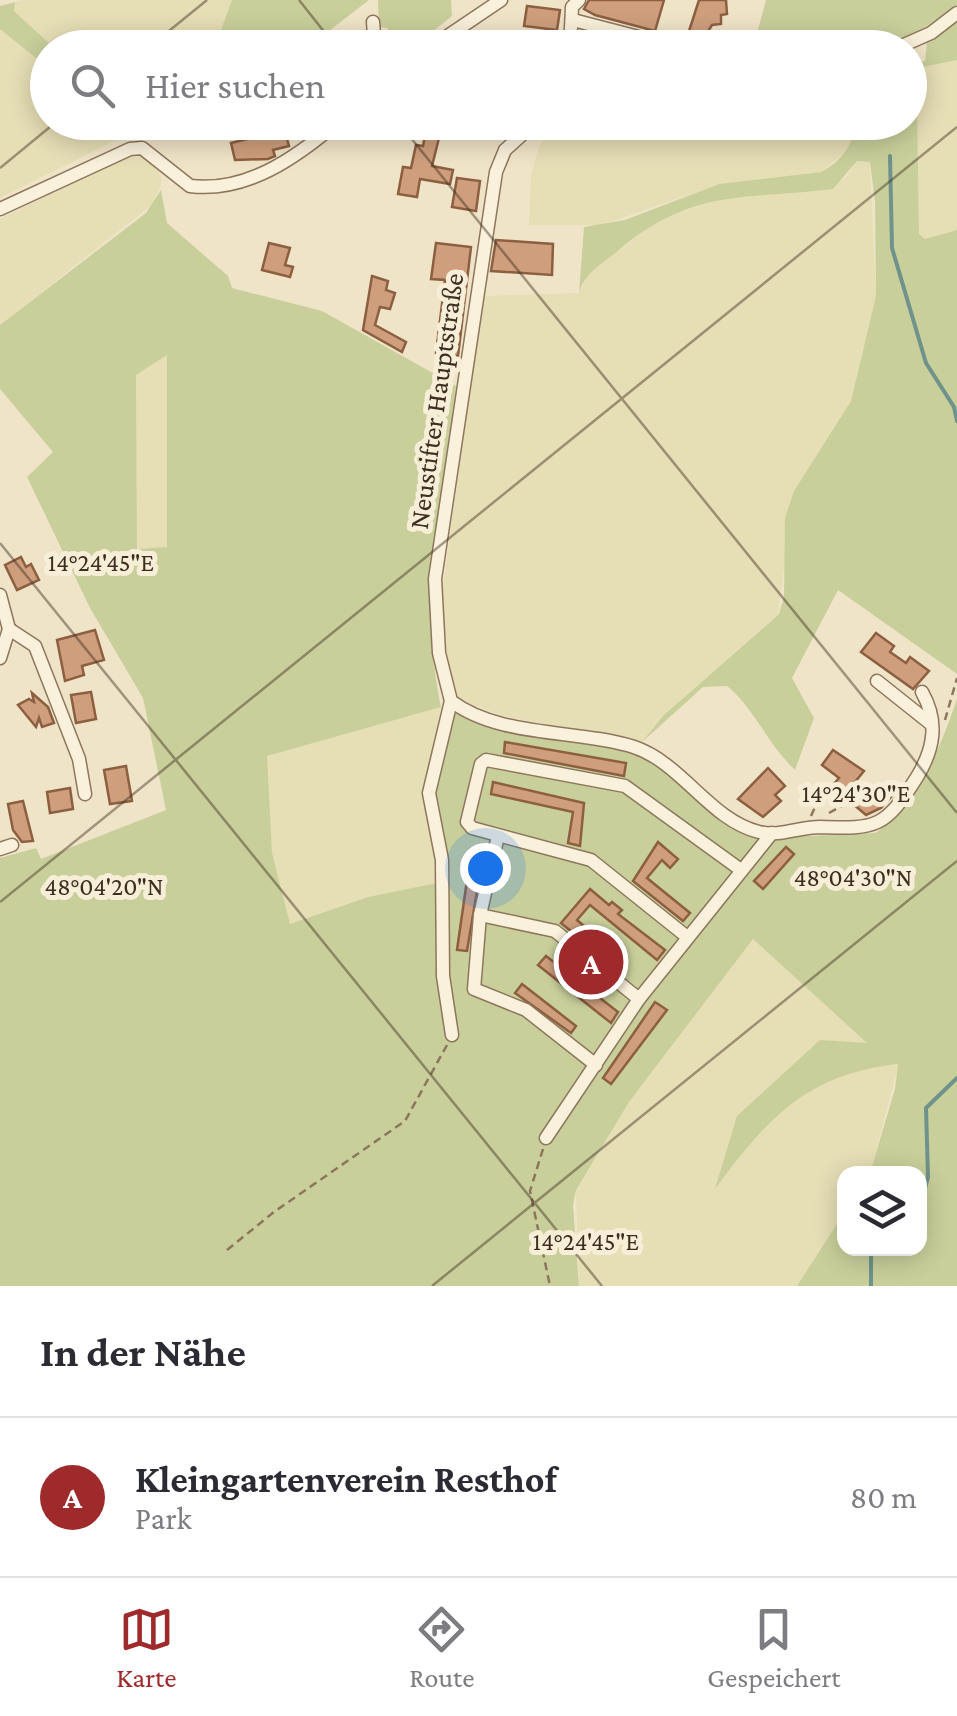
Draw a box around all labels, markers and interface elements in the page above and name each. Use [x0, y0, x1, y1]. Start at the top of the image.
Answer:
search box [30, 30, 927, 140]
icon: search [65, 58, 120, 113]
text: Hier suchen [145, 64, 325, 106]
street label: Neustifter Hauptstraße [403, 271, 469, 531]
text: 14°24'45"E [48, 549, 154, 576]
text: 14°24'30"E [802, 780, 910, 807]
your location [460, 843, 511, 894]
text: 48°04'30"N [794, 864, 912, 891]
text: 48°04'20"N [44, 873, 164, 900]
pin: A [558, 924, 624, 1000]
map controls [837, 1166, 927, 1256]
button: layers [837, 1166, 927, 1256]
text: 14°24'45"E [533, 1228, 639, 1255]
text: In der Nähe [40, 1328, 246, 1375]
text: Kleingartenverein Resthof [135, 1458, 557, 1500]
text: A [63, 1479, 82, 1515]
text: 80 m [850, 1479, 917, 1515]
text: Park [135, 1500, 192, 1536]
tab: Karte [116, 1602, 176, 1693]
tab: Route [409, 1602, 475, 1693]
tab: Gespeichert [707, 1602, 841, 1693]

